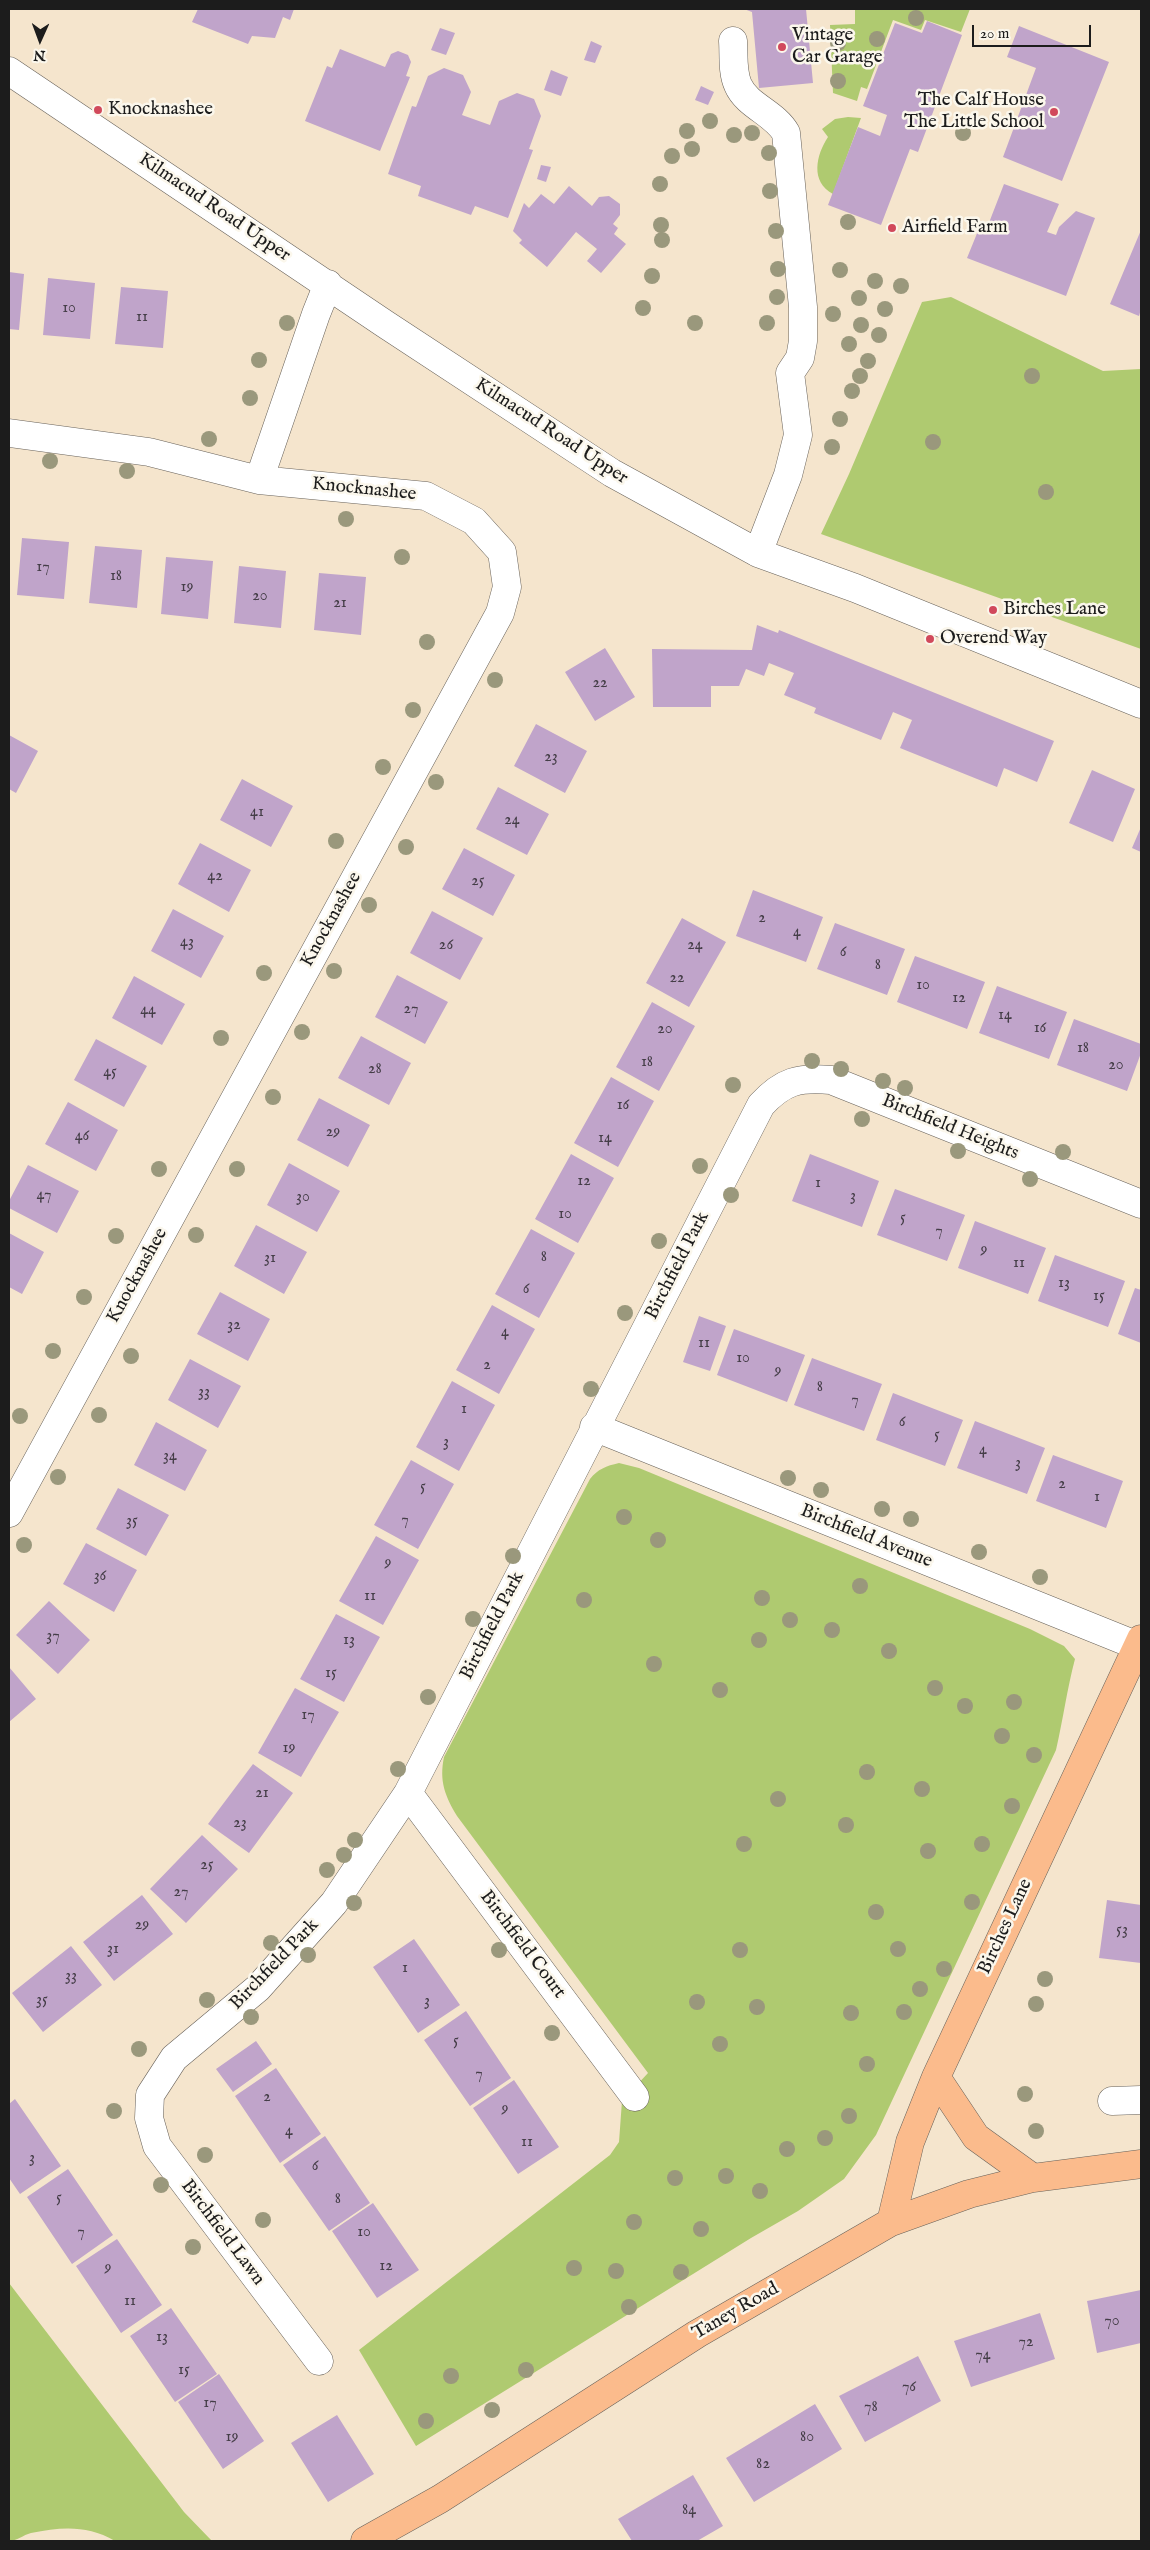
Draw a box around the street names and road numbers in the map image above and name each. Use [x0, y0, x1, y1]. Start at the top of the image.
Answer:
street label: Kilmacud Road Upper [134, 149, 294, 267]
street label: Kilmacud Road Upper [470, 374, 632, 490]
street label: Knocknashee [311, 473, 417, 507]
street label: Knocknashee [297, 869, 367, 971]
street label: Birchfield Heights [878, 1090, 1022, 1166]
street label: Birchfield Park [641, 1208, 715, 1324]
street label: Knocknashee [103, 1225, 173, 1327]
street label: Birchfield Avenue [797, 1500, 935, 1574]
street label: Birchfield Park [456, 1568, 530, 1684]
street label: Birches Lane [974, 1876, 1038, 1978]
street label: Birchfield Court [474, 1887, 570, 2003]
street label: Birchfield Park [226, 1915, 324, 2015]
street label: Birchfield Lawn [175, 2176, 269, 2290]
street label: Taney Road [689, 2278, 783, 2346]

